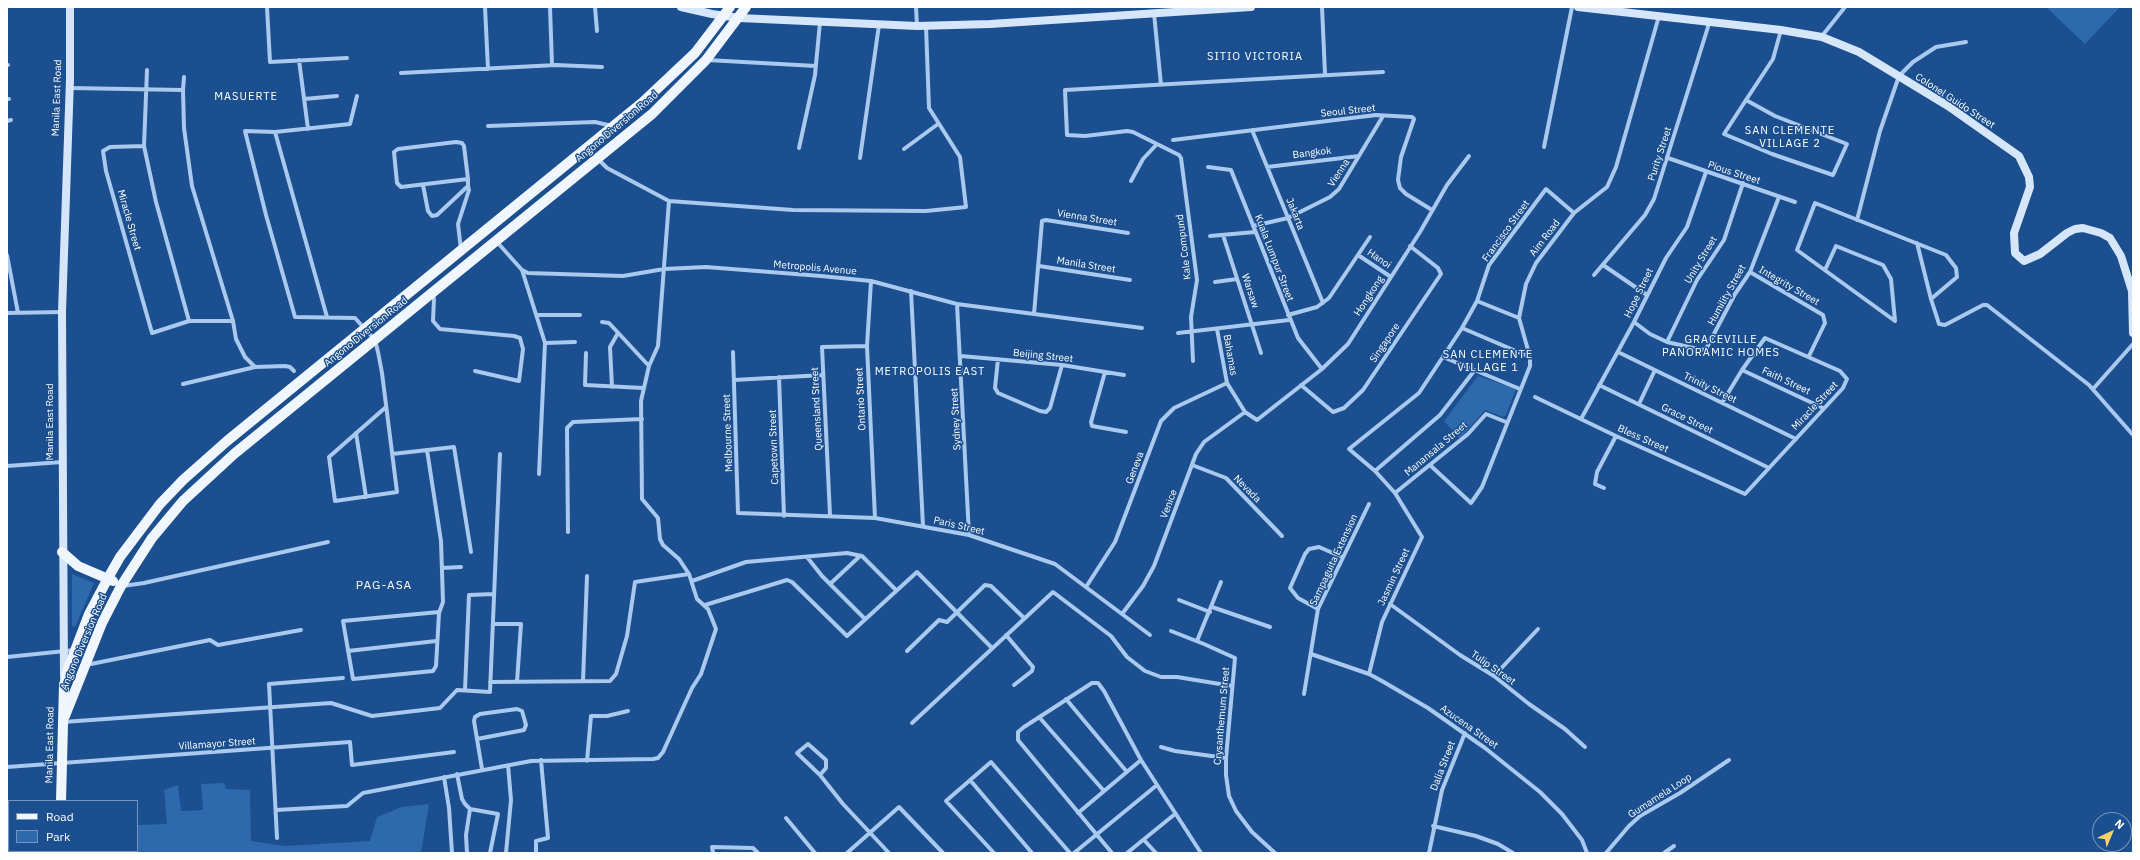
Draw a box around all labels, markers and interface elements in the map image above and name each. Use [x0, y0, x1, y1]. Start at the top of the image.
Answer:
district label: SITIO VICTORIA [1207, 50, 1303, 64]
street label: Manila East Road [50, 59, 64, 137]
street label: Colonel Guido Street [1913, 71, 1997, 131]
street label: Angono Diversion Road [573, 89, 661, 165]
district label: MASUERTE [214, 90, 278, 104]
street label: Seoul Street [1320, 102, 1376, 120]
district label: SAN CLEMENTE VILLAGE 2 [1745, 124, 1835, 150]
street label: Purity Street [1646, 125, 1674, 183]
street label: Bangkok [1292, 145, 1332, 161]
street label: Vienna [1326, 157, 1352, 189]
street label: Pious Street [1706, 159, 1762, 187]
street label: Miracle Street [115, 188, 143, 252]
street label: Jakarta [1283, 196, 1307, 232]
street label: Francisco Street [1480, 198, 1532, 264]
street label: Vienna Street [1056, 207, 1118, 229]
street label: Kuala Lumpur Street [1252, 213, 1296, 303]
street label: Kale Compund [1174, 214, 1194, 280]
street label: Aim Road [1527, 217, 1563, 259]
street label: Unity Street [1682, 234, 1720, 286]
street label: Hanoi [1365, 247, 1393, 271]
street label: Manila Street [1056, 254, 1116, 276]
street label: Metropolis Avenue [773, 258, 857, 278]
street label: Humility Street [1705, 263, 1749, 327]
street label: Integrity Street [1756, 264, 1822, 308]
street label: Hope Street [1622, 266, 1656, 320]
street label: Warsaw [1239, 272, 1261, 310]
street label: Hongkong [1352, 274, 1386, 318]
street label: Angono Diversion Road [322, 295, 410, 369]
street label: Singapore [1367, 321, 1403, 365]
street label: Bahamas [1220, 333, 1240, 377]
district label: GRACEVILLE PANORAMIC HOMES [1662, 333, 1780, 359]
street label: Beijing Street [1012, 347, 1074, 365]
district label: SAN CLEMENTE VILLAGE 1 [1443, 348, 1533, 374]
district label: METROPOLIS EAST [875, 365, 985, 379]
street label: Faith Street [1760, 365, 1812, 397]
street label: Queensland Street [809, 367, 825, 451]
street label: Ontario Street [853, 367, 869, 431]
street label: Trinity Street [1681, 370, 1739, 406]
street label: Miracle Street [1789, 379, 1841, 433]
street label: Manila East Road [44, 384, 56, 460]
street label: Sydney Street [948, 388, 964, 450]
street label: Melbourne Street [721, 394, 735, 472]
street label: Grace Street [1659, 401, 1715, 437]
street label: Capetown Street [767, 409, 781, 485]
street label: Manansala Street [1402, 419, 1470, 479]
street label: Bless Street [1616, 422, 1670, 456]
street label: Geneva [1123, 450, 1147, 486]
street label: Nevada [1231, 473, 1263, 505]
street label: Venice [1158, 488, 1180, 520]
street label: Sampaguita Extension [1307, 512, 1361, 608]
street label: Paris Street [932, 514, 986, 538]
street label: Jasmin Street [1375, 546, 1413, 608]
district label: PAG-ASA [356, 579, 412, 593]
street label: Angono Diversion Road [58, 592, 110, 692]
street label: Tulip Street [1468, 648, 1518, 688]
street label: Crysanthemum Street [1212, 666, 1232, 766]
street label: Azucena Street [1438, 703, 1500, 751]
street label: Manila East Road [43, 706, 57, 784]
street label: Villamayor Street [178, 735, 256, 753]
street label: Dalia Street [1428, 739, 1458, 793]
street label: Gumamela Loop [1626, 771, 1694, 821]
legend [8, 800, 138, 852]
text: Road [46, 809, 74, 824]
north arrow [2092, 812, 2132, 852]
text: N [2112, 816, 2127, 832]
text: Park [46, 829, 70, 844]

